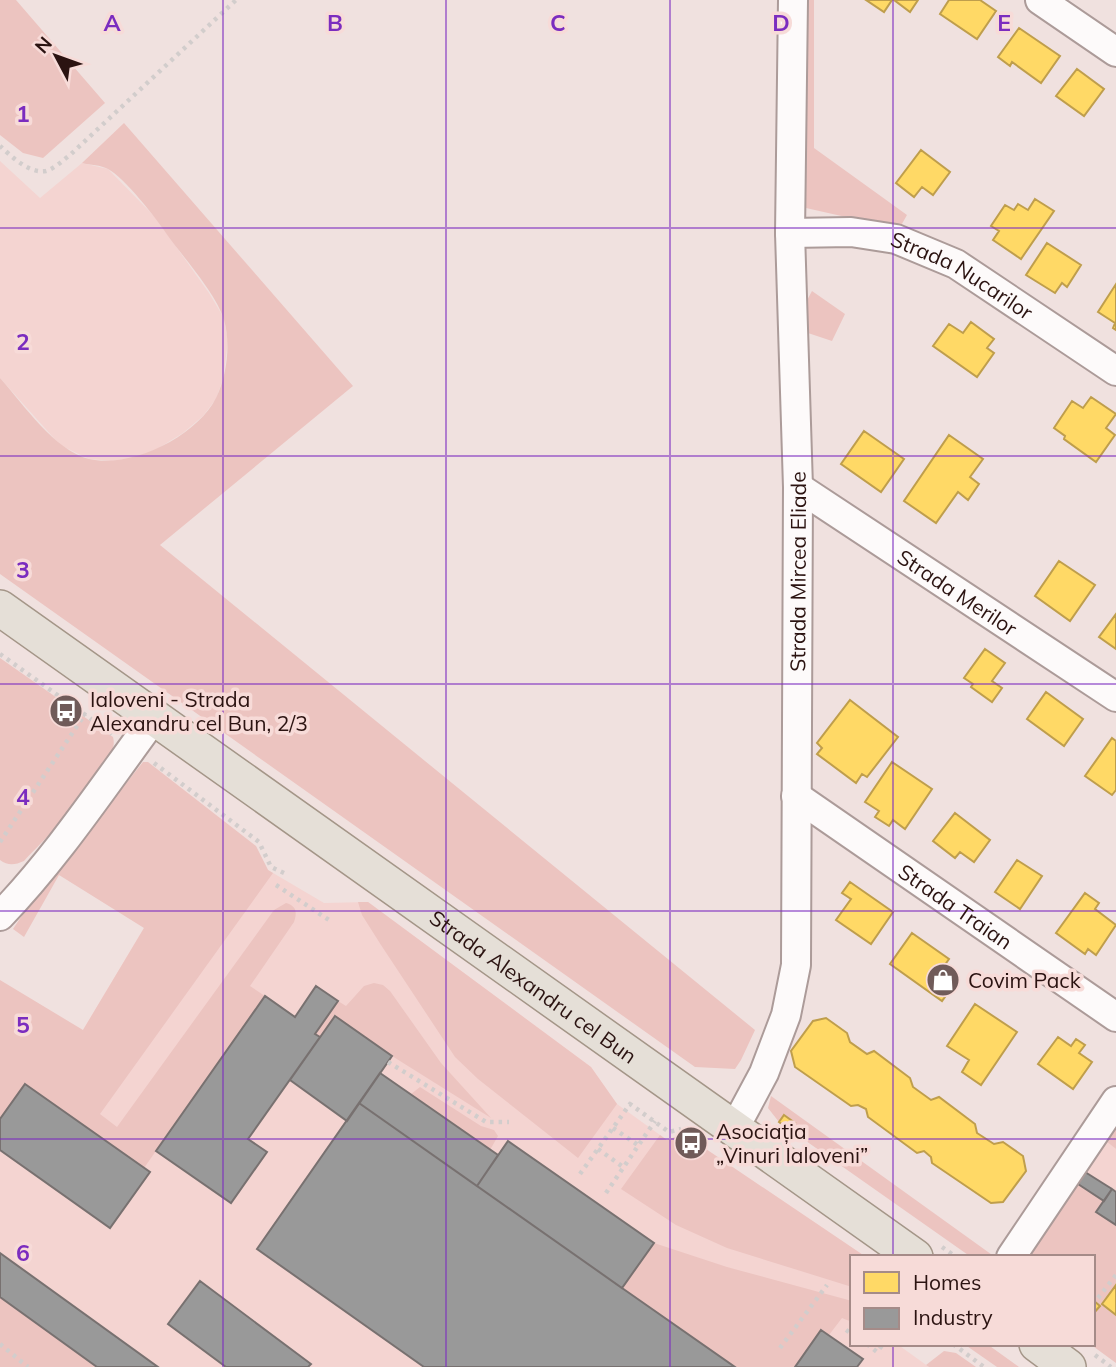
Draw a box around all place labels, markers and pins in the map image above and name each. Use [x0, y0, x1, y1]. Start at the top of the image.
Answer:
place label: Ialoveni - Strada Alexandru cel Bun, 2/3 [90, 686, 308, 736]
bus stop icon: Ialoveni - Strada Alexandru cel Bun, 2/3 [47, 692, 85, 730]
shop icon: Covim Pack [924, 961, 962, 999]
place label: Covim Pack [968, 967, 1081, 993]
place label: Asociația „Vinuri Ialoveni” [716, 1118, 868, 1168]
bus stop icon: Asociația „Vinuri Ialoveni” [672, 1124, 710, 1162]

